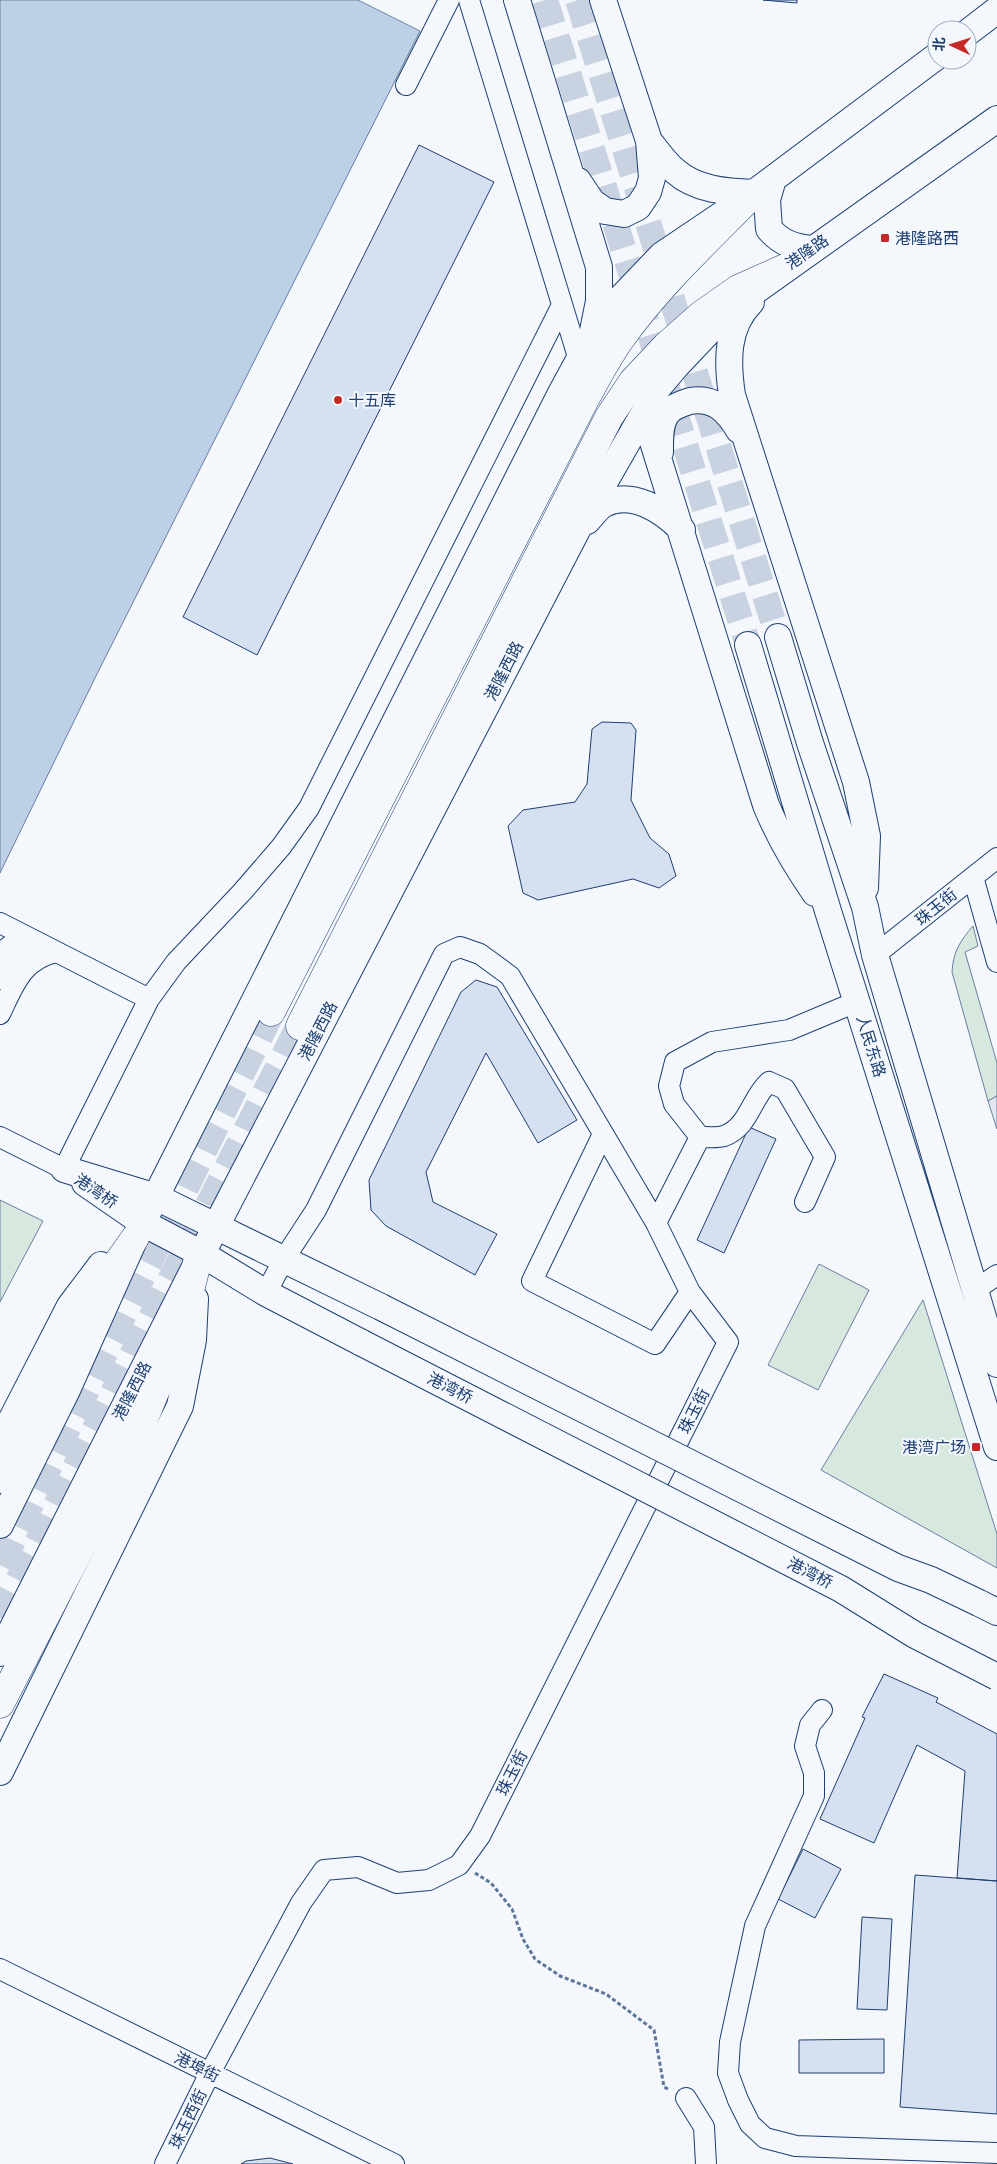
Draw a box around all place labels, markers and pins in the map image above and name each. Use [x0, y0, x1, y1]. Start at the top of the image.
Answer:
place label: 港隆路西 [895, 229, 959, 248]
marker: 港隆路西 [879, 232, 891, 244]
place label: 十五库 [348, 391, 396, 410]
marker: 十五库 [332, 394, 344, 406]
place label: 港湾广场 [902, 1438, 966, 1457]
marker: 港湾广场 [970, 1441, 982, 1453]

